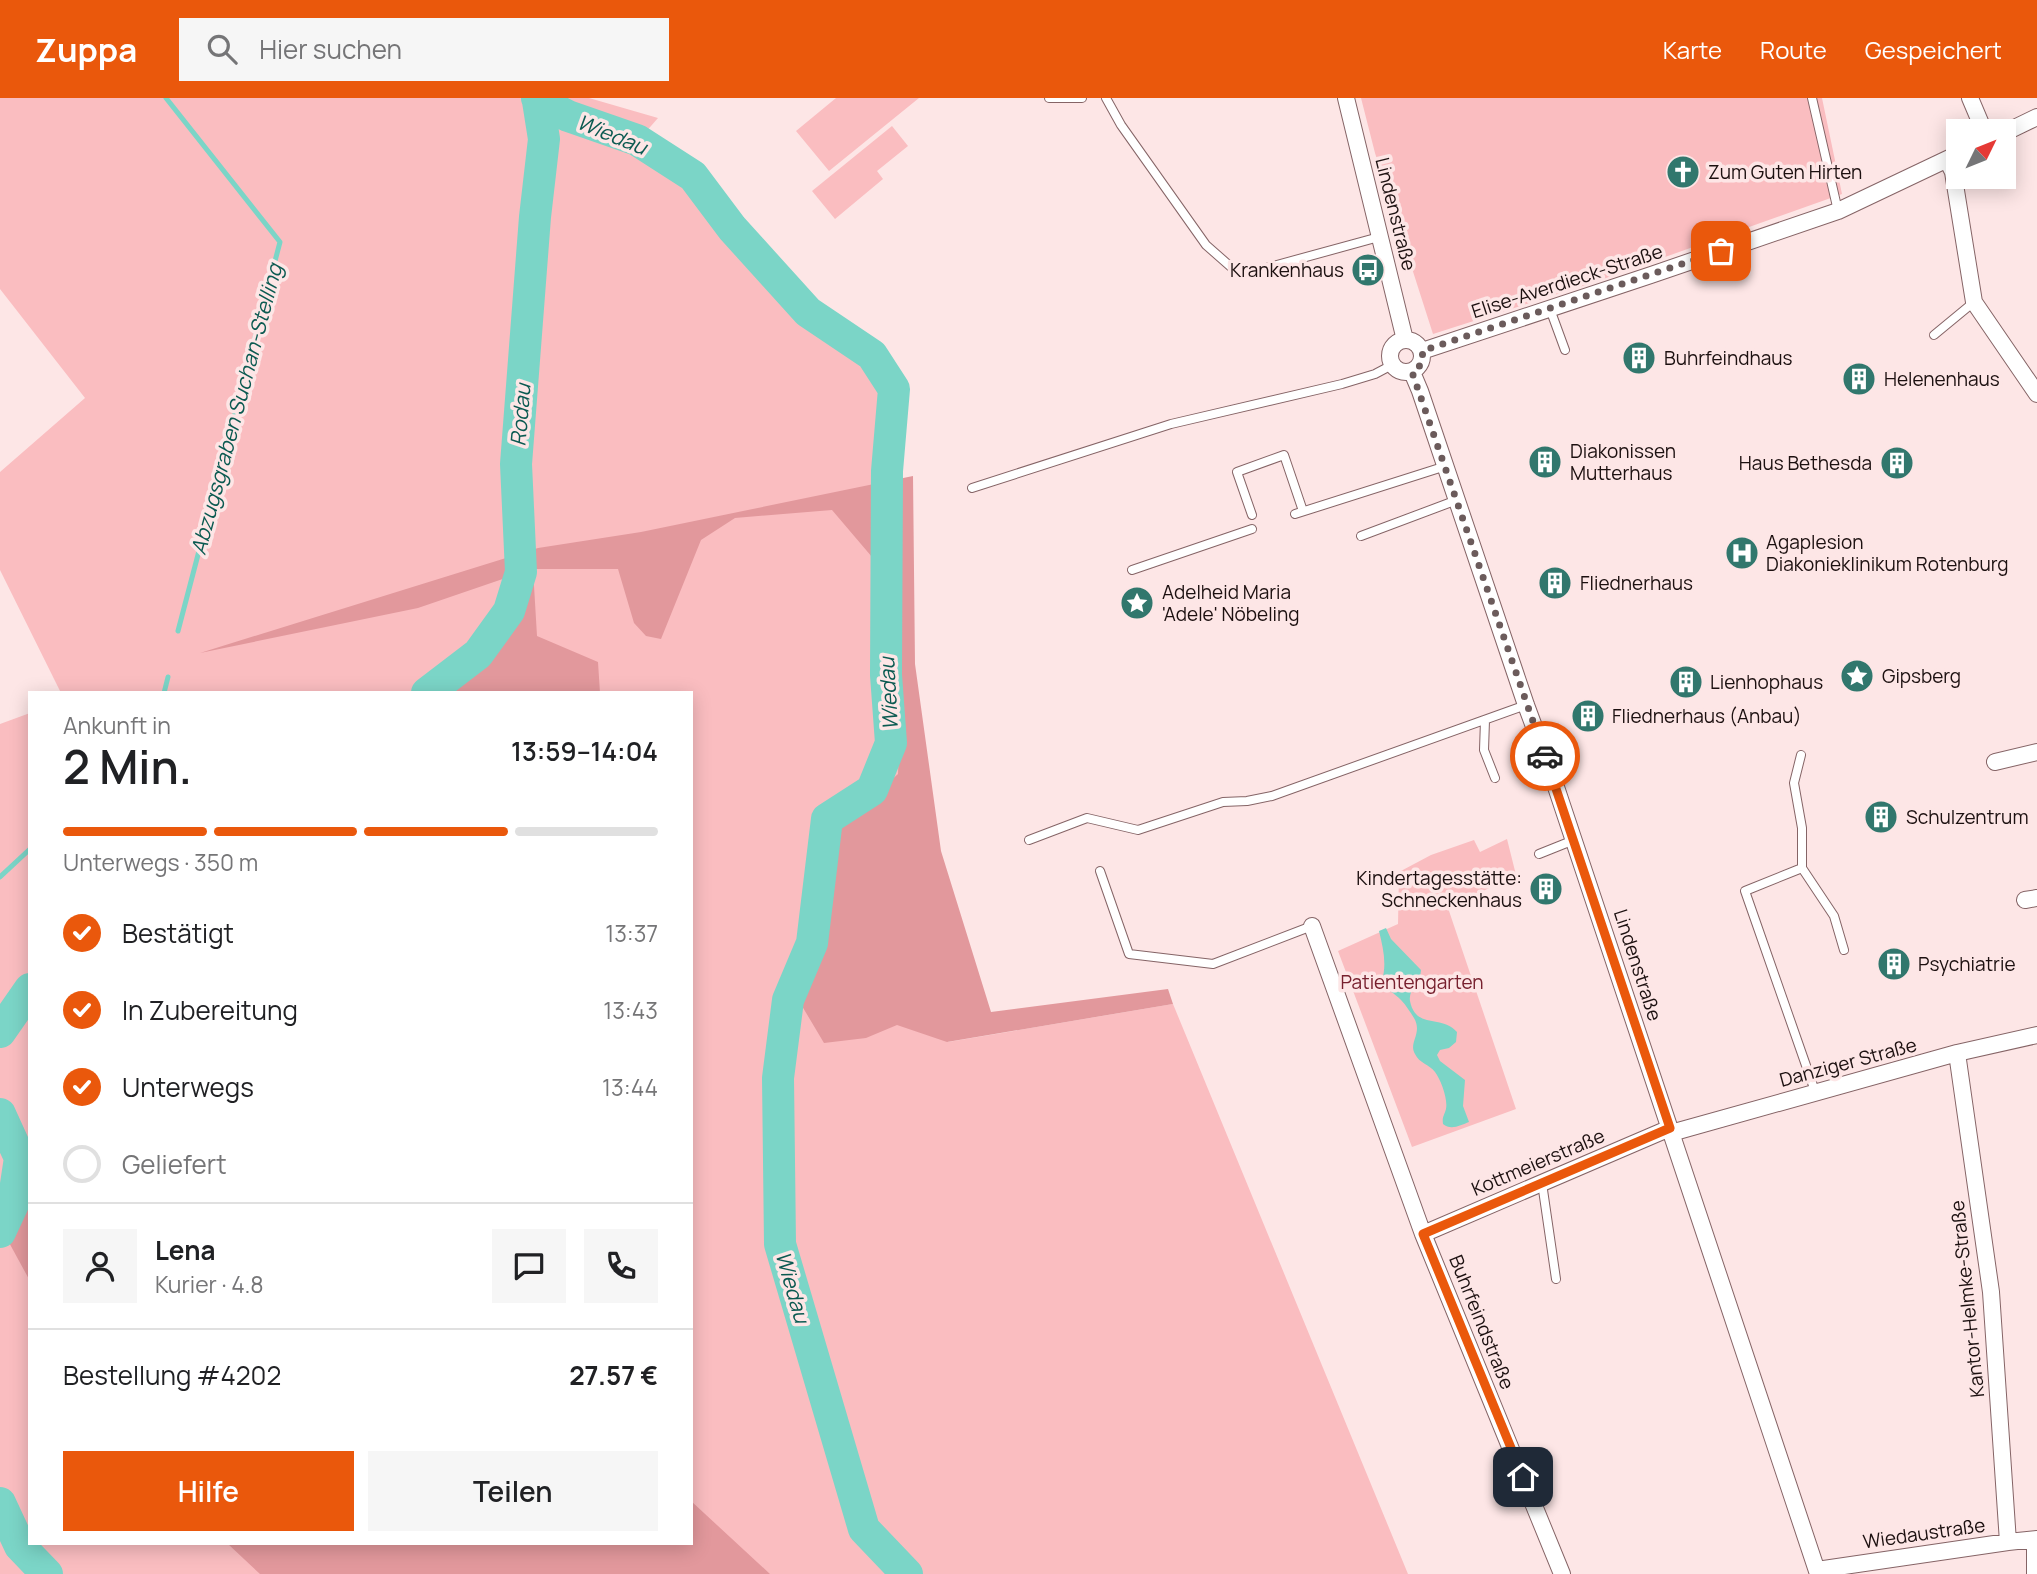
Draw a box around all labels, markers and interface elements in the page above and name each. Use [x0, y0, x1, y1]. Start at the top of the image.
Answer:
search box [179, 18, 669, 81]
text: Zuppa [35, 27, 137, 72]
icon: search [203, 30, 241, 68]
text: Hier suchen [259, 31, 402, 67]
text: Karte [1663, 33, 1722, 66]
text: Route [1760, 33, 1827, 66]
text: Gespeichert [1865, 33, 2002, 66]
water label: Wiedau [573, 107, 652, 161]
north arrow [1946, 119, 2016, 189]
map controls [1946, 119, 2016, 189]
church icon: Zum Guten Hirten [1664, 153, 1702, 191]
street label: Lindenstraße [1369, 155, 1423, 273]
place label: Zum Guten Hirten [1708, 159, 1862, 185]
pin [1691, 221, 1751, 281]
icon: bag [1702, 232, 1740, 270]
street label: Elise-Averdieck-Straße [1468, 238, 1666, 324]
bus stop icon: Krankenhaus [1349, 251, 1387, 289]
place label: Krankenhaus [1230, 257, 1344, 283]
water label: Abzugsgraben Suchan-Stelling [184, 259, 289, 558]
building icon: Buhrfeindhaus [1620, 339, 1658, 377]
place label: Buhrfeindhaus [1664, 345, 1793, 371]
building icon: Helenenhaus [1840, 360, 1878, 398]
place label: Helenenhaus [1884, 366, 2000, 392]
water label: Rodau [503, 381, 537, 447]
place label: Diakonissen Mutterhaus [1570, 438, 1676, 486]
building icon: Diakonissen Mutterhaus [1526, 443, 1564, 481]
building icon: Haus Bethesda [1878, 444, 1916, 482]
place label: Haus Bethesda [1739, 450, 1872, 476]
place label: Agaplesion Diakonieklinikum Rotenburg [1766, 529, 2009, 577]
hospital icon: Agaplesion Diakonieklinikum Rotenburg [1723, 534, 1761, 572]
building icon: Fliednerhaus [1536, 564, 1574, 602]
place label: Fliednerhaus [1580, 570, 1693, 596]
place label: Adelheid Maria 'Adele' Nöbeling [1162, 579, 1300, 627]
place icon: Adelheid Maria 'Adele' Nöbeling [1118, 584, 1156, 622]
water label: Wiedau [872, 655, 904, 731]
place icon: Gipsberg [1838, 657, 1876, 695]
building icon: Lienhophaus [1667, 663, 1705, 701]
place label: Gipsberg [1882, 663, 1961, 689]
place label: Lienhophaus [1710, 669, 1823, 695]
building icon: Fliednerhaus (Anbau) [1569, 697, 1607, 735]
place label: Fliednerhaus (Anbau) [1612, 703, 1801, 729]
text: Ankunft in [63, 709, 171, 741]
courier [1510, 721, 1580, 791]
text: 13:59–14:04 [511, 733, 658, 769]
text: 2 Min. [63, 735, 192, 798]
icon: car [1526, 737, 1564, 775]
building icon: Schulzentrum [1862, 798, 1900, 836]
place label: Schulzentrum [1906, 804, 2029, 830]
text: Unterwegs · 350 m [63, 846, 258, 878]
place label: Kindertagesstätte: Schneckenhaus [1356, 865, 1522, 913]
building icon: Kindertagesstätte: Schneckenhaus [1527, 870, 1565, 908]
street label: Lindenstraße [1608, 906, 1668, 1024]
icon: check [63, 914, 101, 952]
text: Bestätigt [122, 915, 234, 951]
text: 13:37 [605, 917, 658, 949]
building icon: Psychiatrie [1875, 945, 1913, 983]
place label: Psychiatrie [1918, 951, 2016, 977]
park label: Patientengarten [1340, 969, 1484, 995]
icon: check [63, 991, 101, 1029]
text: In Zubereitung [122, 992, 298, 1028]
text: 13:43 [603, 994, 658, 1026]
street label: Danziger Straße [1777, 1031, 1919, 1093]
icon: check [63, 1068, 101, 1106]
text: Unterwegs [122, 1069, 254, 1105]
text: 13:44 [602, 1071, 658, 1103]
street label: Kottmeierstraße [1468, 1122, 1608, 1202]
text: Geliefert [122, 1146, 227, 1182]
street label: Kantor-Helmke-Straße [1944, 1199, 1990, 1399]
button: person [63, 1229, 137, 1303]
button: chat [492, 1229, 566, 1303]
button: phone [584, 1229, 658, 1303]
text: Lena [155, 1232, 215, 1268]
water label: Wiedau [769, 1248, 817, 1327]
street label: Buhrfeindstraße [1443, 1251, 1521, 1393]
text: Kurier · 4.8 [155, 1268, 264, 1300]
text: Bestellung #4202 [63, 1357, 281, 1393]
text: 27.57 € [569, 1357, 658, 1393]
pin [1493, 1447, 1553, 1507]
button: Hilfe [63, 1451, 354, 1531]
button: Teilen [368, 1451, 658, 1531]
icon: home [1504, 1458, 1542, 1496]
street label: Wiedaustraße [1861, 1512, 1987, 1554]

